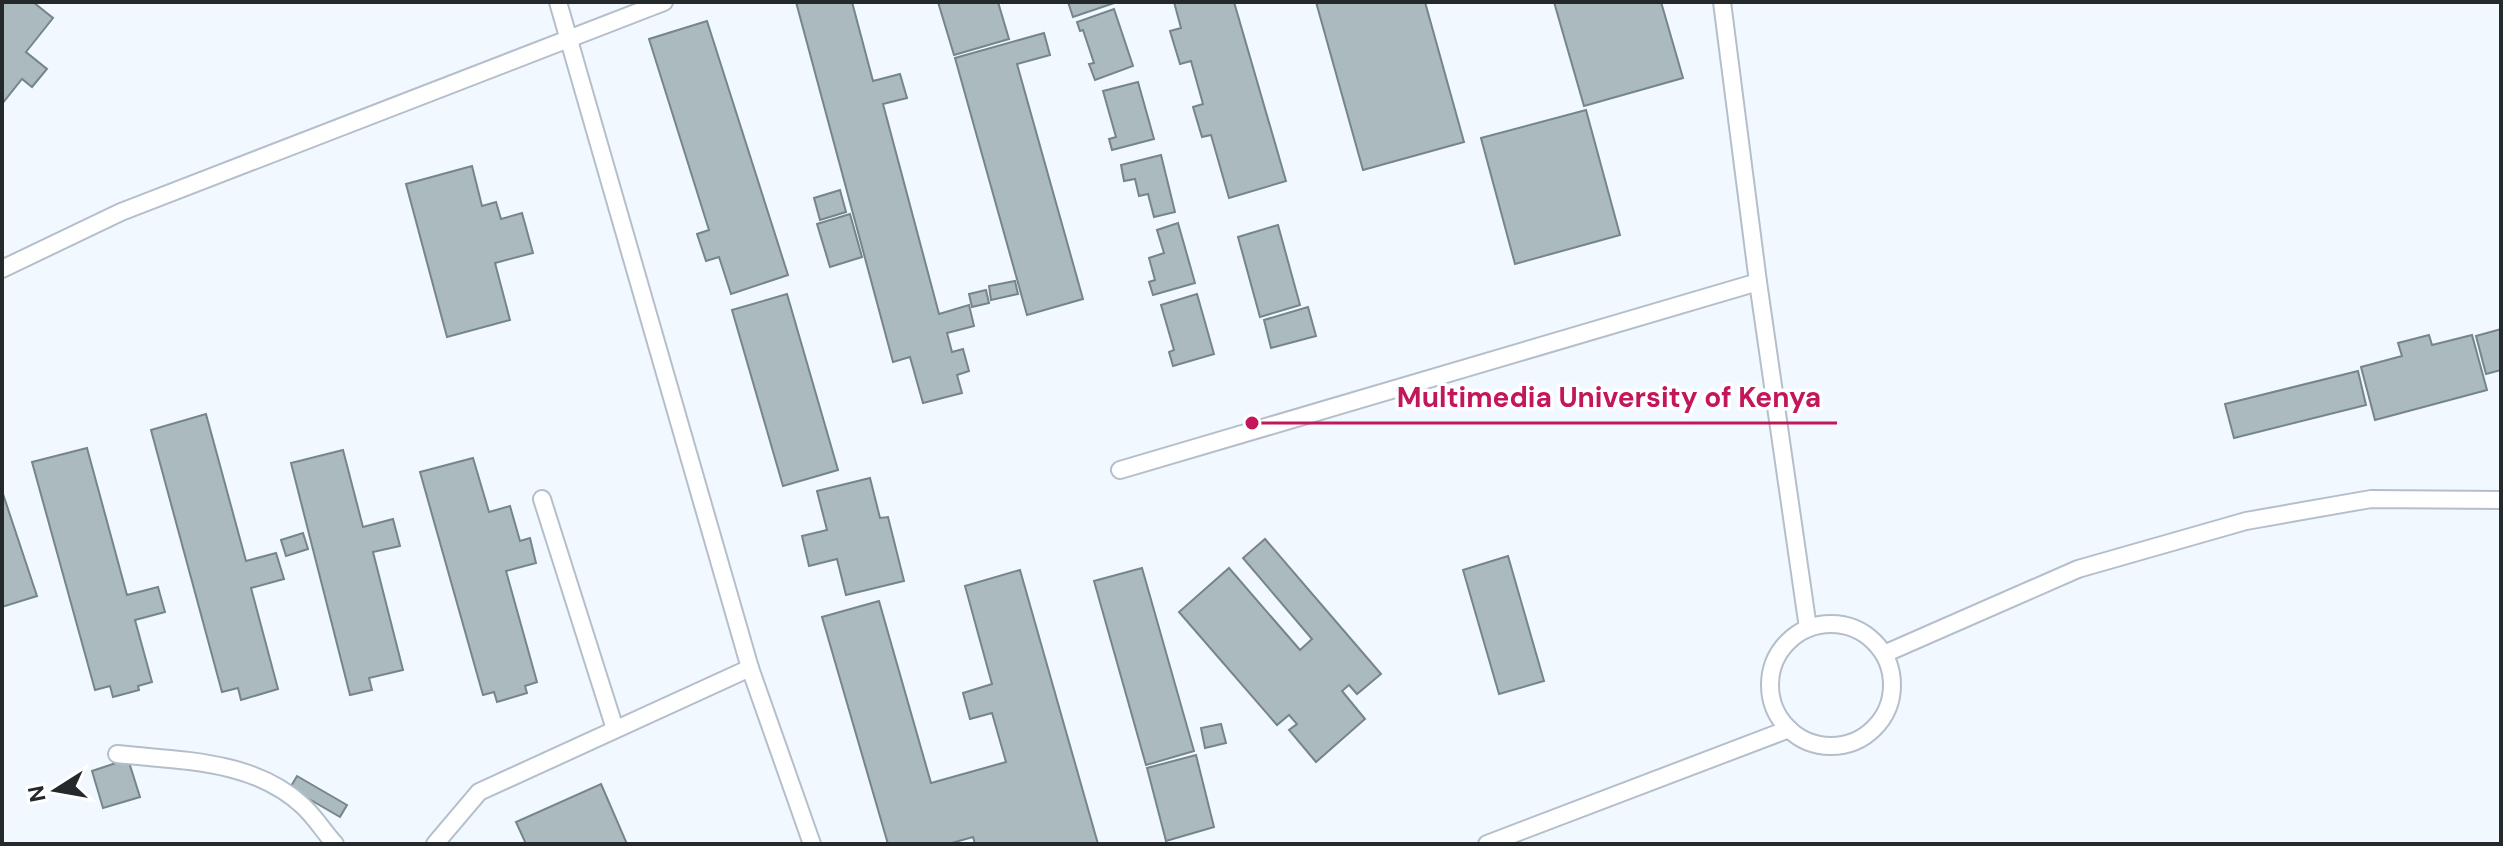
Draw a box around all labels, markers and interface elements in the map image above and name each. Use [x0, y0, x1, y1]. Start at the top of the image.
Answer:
callout: Multimedia University of Kenya [1381, 371, 1837, 423]
text: Multimedia University of Kenya [1397, 379, 1821, 416]
north arrow [16, 750, 96, 830]
text: N [21, 783, 53, 804]

